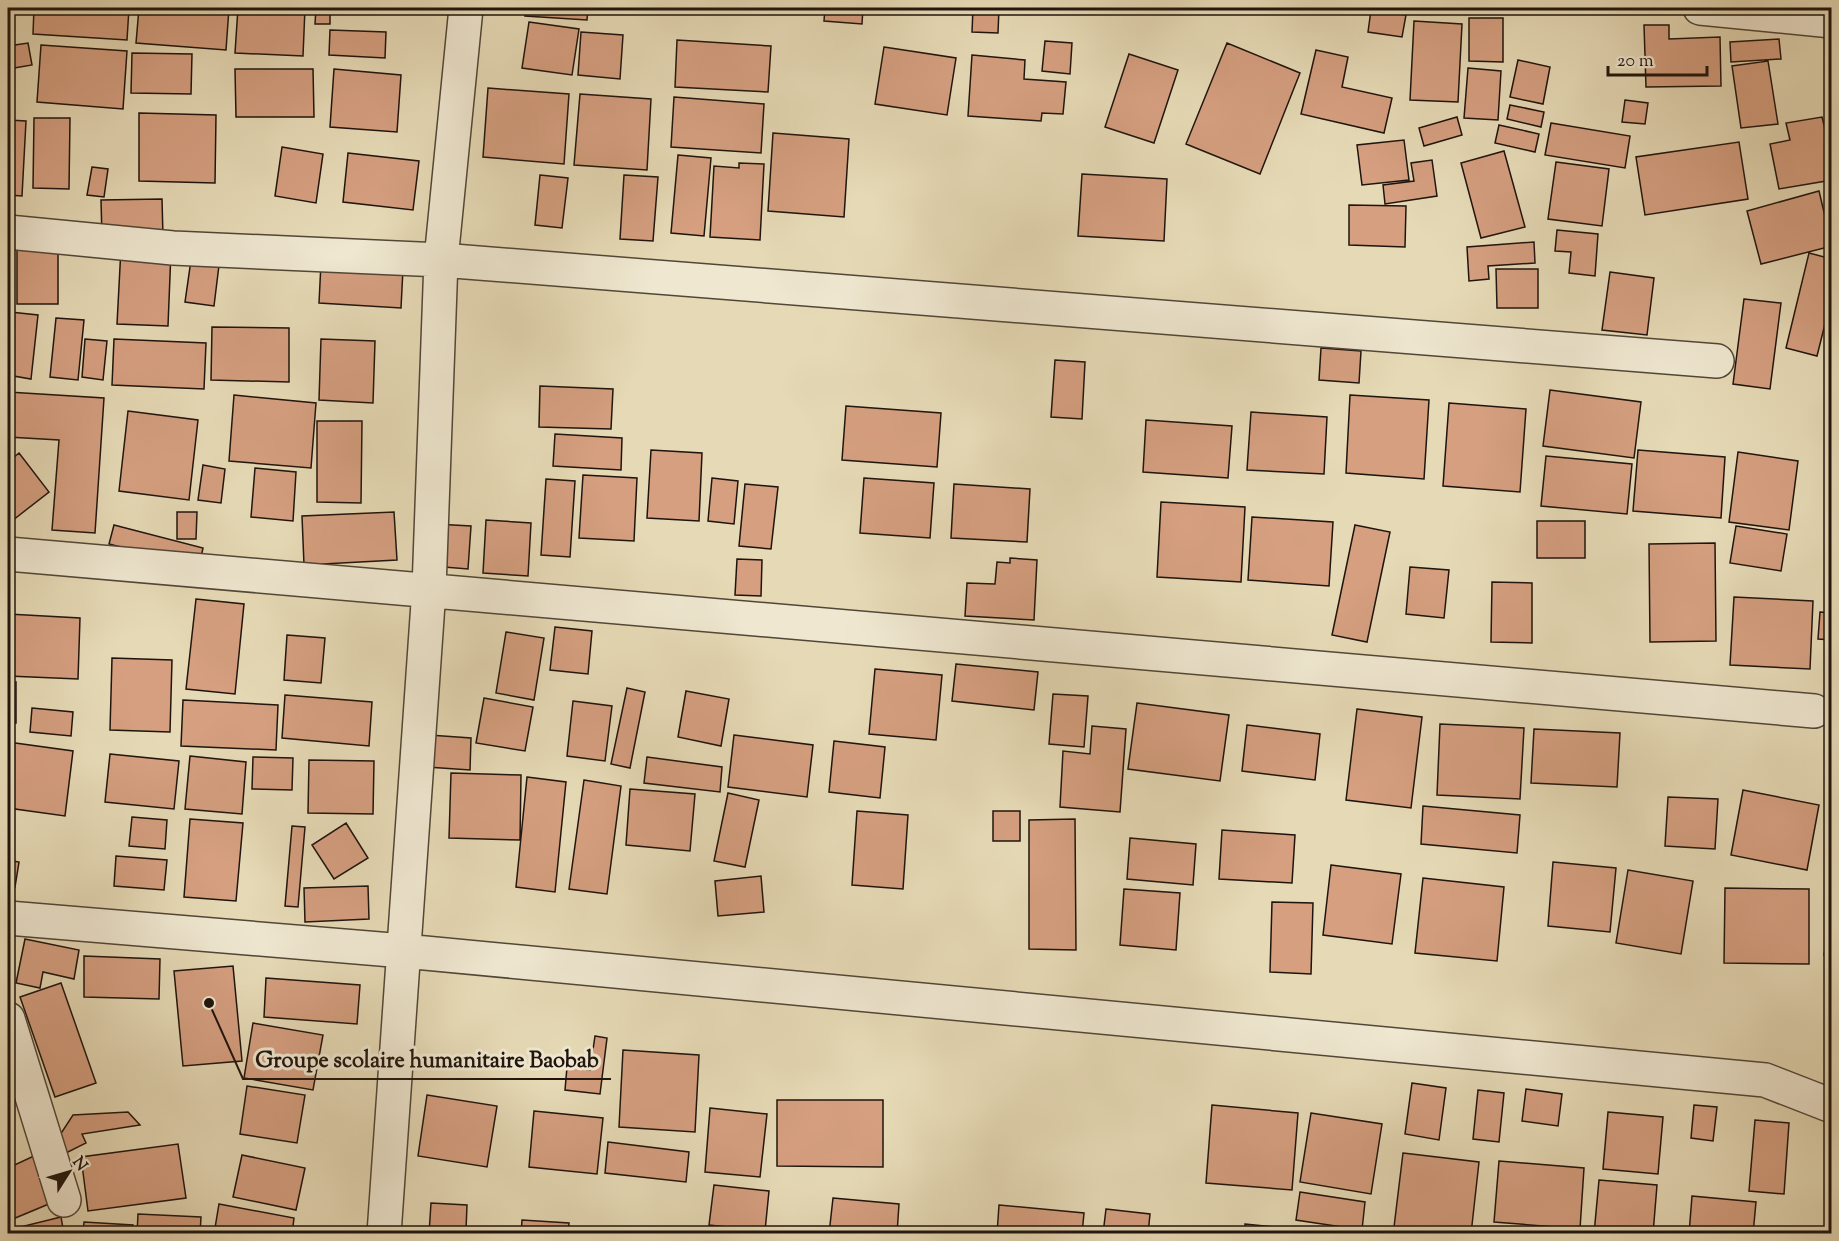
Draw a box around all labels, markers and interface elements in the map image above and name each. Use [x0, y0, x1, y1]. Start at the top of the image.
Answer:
scale bar [1608, 39, 1707, 77]
text: 20 m [1617, 49, 1654, 75]
callout: Groupe scolaire humanitaire Baobab [243, 1039, 611, 1079]
text: Groupe scolaire humanitaire Baobab [255, 1046, 599, 1078]
north arrow [39, 1142, 99, 1202]
text: N [66, 1152, 92, 1177]

